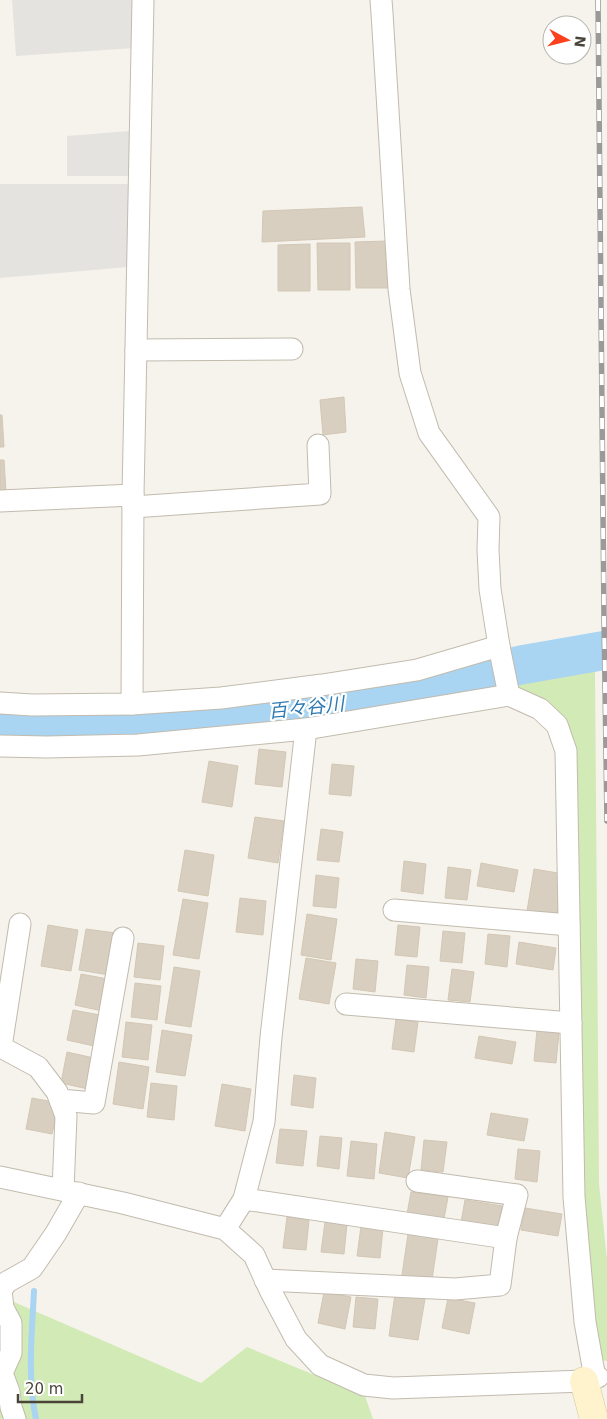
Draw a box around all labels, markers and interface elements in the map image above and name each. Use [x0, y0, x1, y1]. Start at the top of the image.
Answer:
north arrow [542, 15, 592, 65]
text: N [571, 35, 589, 48]
water label: 百々谷川 [267, 692, 347, 722]
scale bar [18, 1372, 81, 1404]
text: 20 m [25, 1380, 63, 1398]

